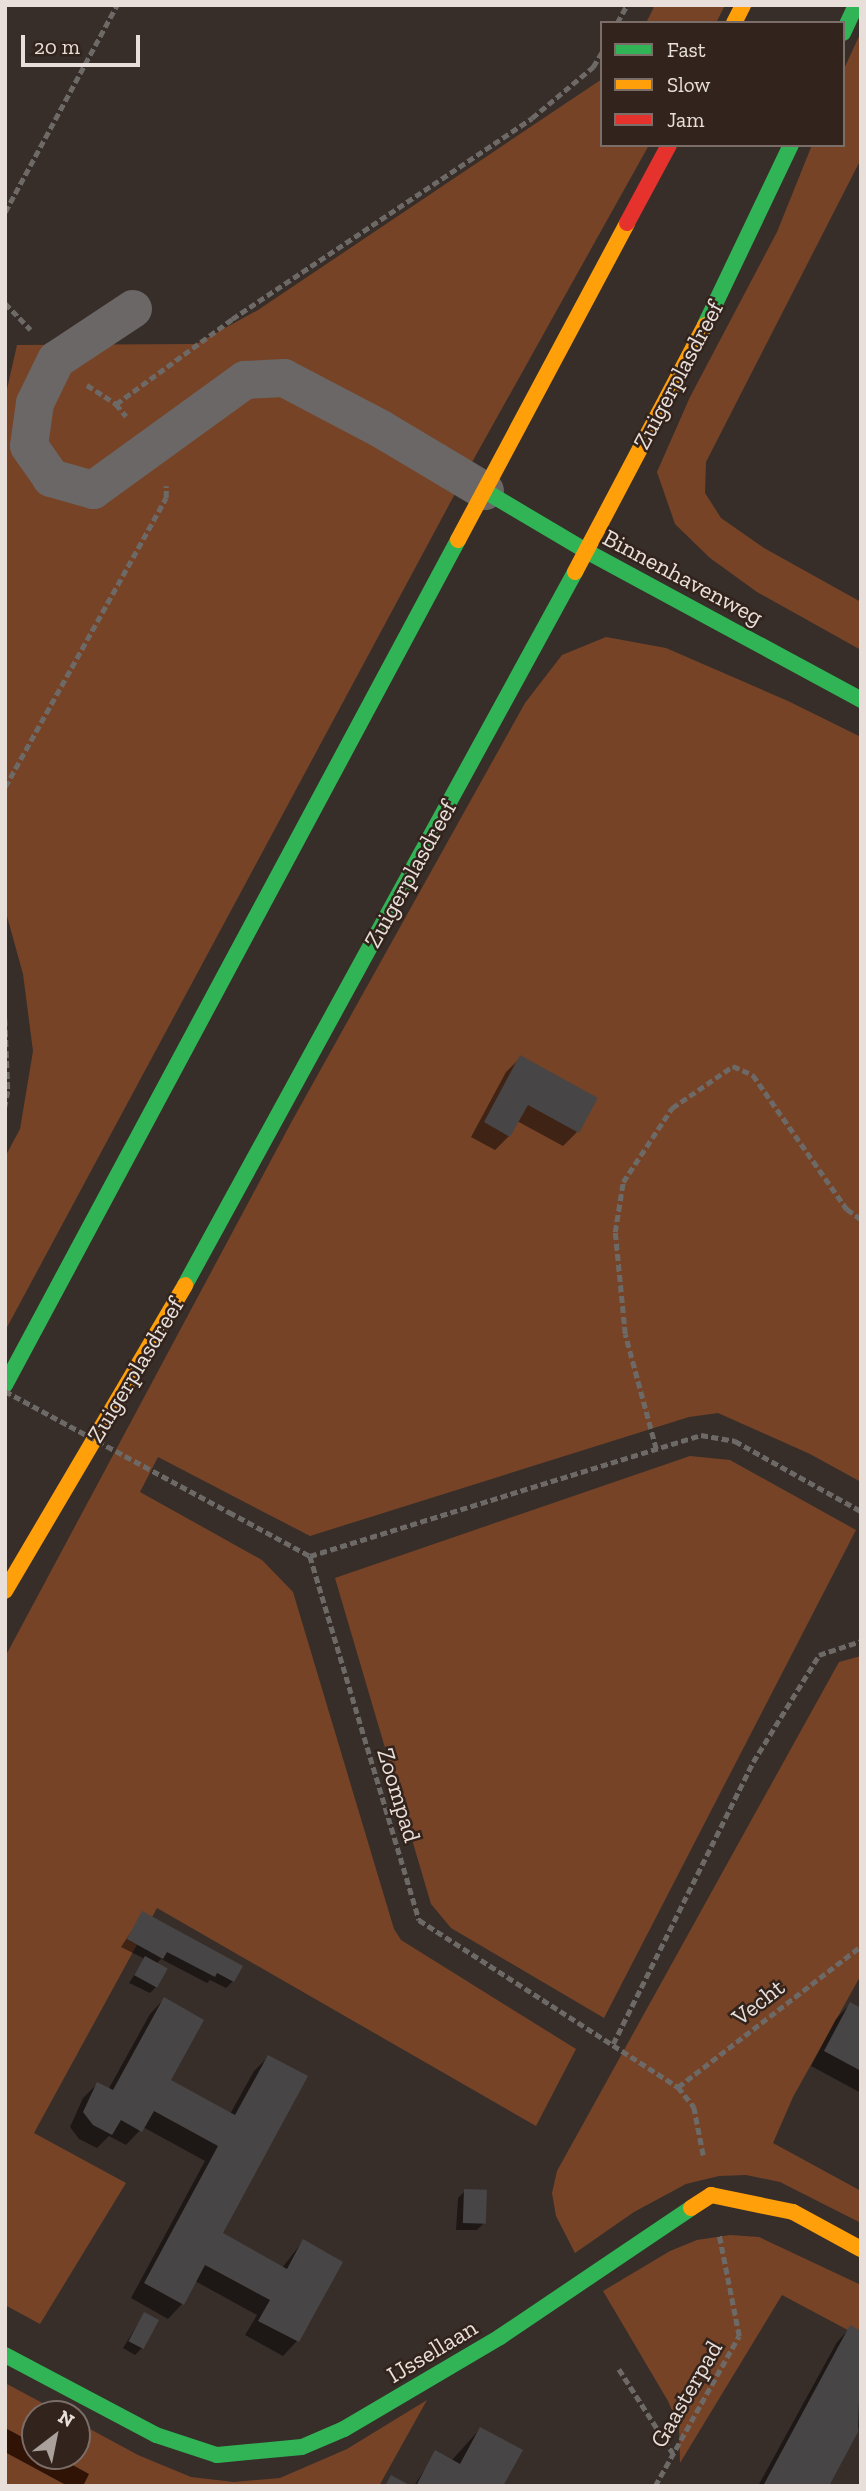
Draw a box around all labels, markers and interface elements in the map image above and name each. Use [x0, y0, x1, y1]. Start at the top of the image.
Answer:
scale bar [24, 21, 144, 65]
legend [600, 21, 845, 147]
text: 20 m [34, 34, 80, 59]
text: Fast [667, 37, 706, 62]
text: Slow [667, 72, 710, 97]
text: Jam [667, 107, 704, 132]
street label: Zuigerplasdreef [627, 296, 729, 454]
street label: Binnenhavenweg [598, 523, 768, 631]
street label: Zuigerplasdreef [358, 796, 462, 952]
street label: Zuigerplasdreef [81, 1293, 189, 1447]
street label: Zoompad [371, 1744, 427, 1846]
street label: Vecht [726, 1973, 790, 2031]
street label: IJssellaan [382, 2313, 482, 2389]
street label: Gaasterpad [644, 2335, 728, 2453]
north arrow [21, 2400, 91, 2470]
text: N [54, 2405, 79, 2432]

